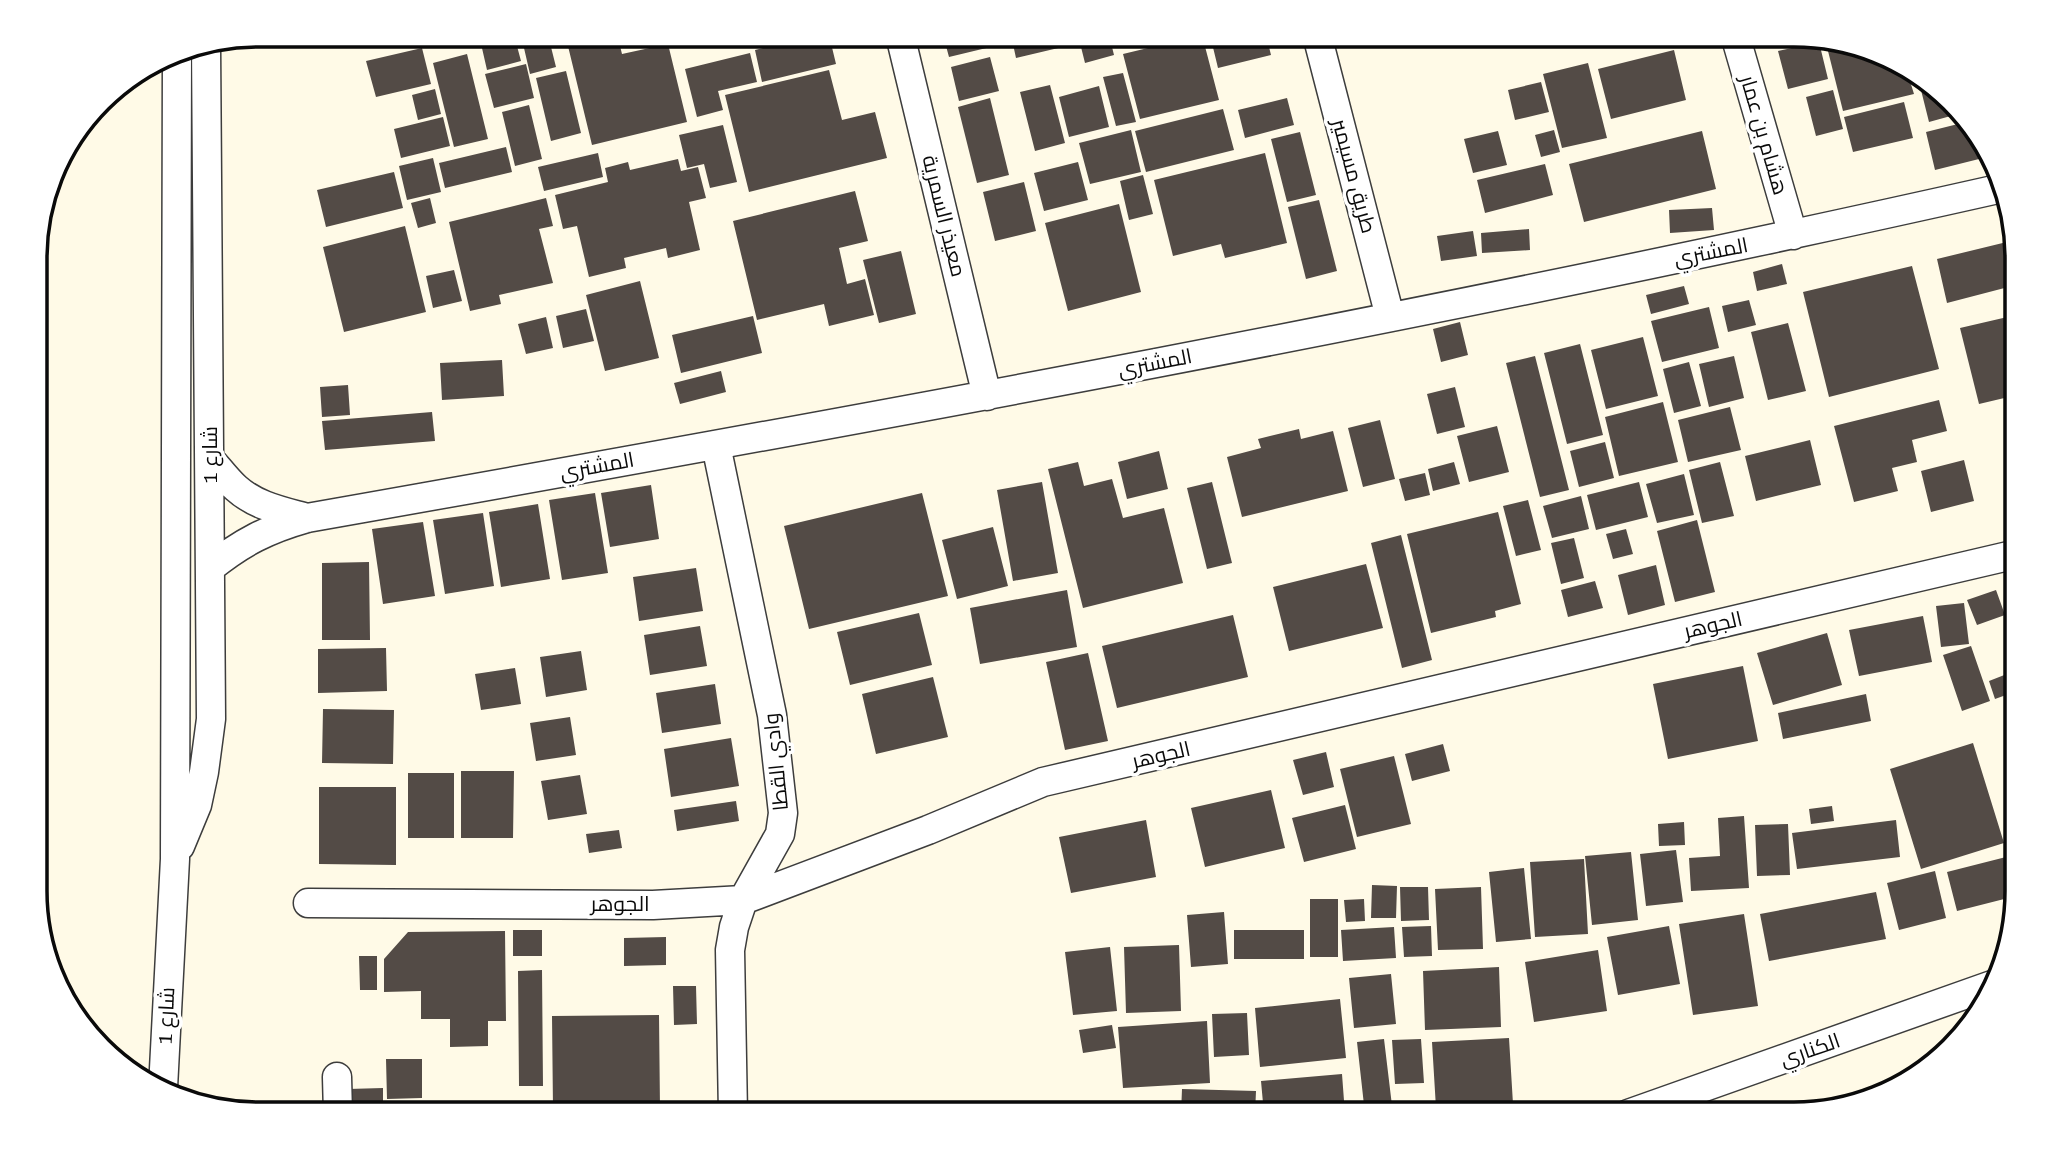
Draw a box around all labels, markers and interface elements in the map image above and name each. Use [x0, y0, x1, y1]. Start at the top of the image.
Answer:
street label: هشام بن عمار [1733, 71, 1793, 198]
street label: طريق مسيمير [1326, 115, 1381, 236]
street label: معيذر السمرية [917, 153, 971, 279]
street label: المشتري [1672, 233, 1751, 275]
street label: المشتري [1116, 344, 1195, 386]
street label: شارع 1 [198, 426, 224, 484]
street label: المشتري [558, 448, 637, 488]
street label: الجوهر [1680, 607, 1745, 644]
street label: وادي القطا [759, 712, 797, 812]
street label: الجوهر [1128, 737, 1193, 774]
street label: الجوهر [589, 892, 650, 916]
street label: شارع 1 [153, 987, 181, 1046]
street label: الكناري [1777, 1029, 1844, 1075]

